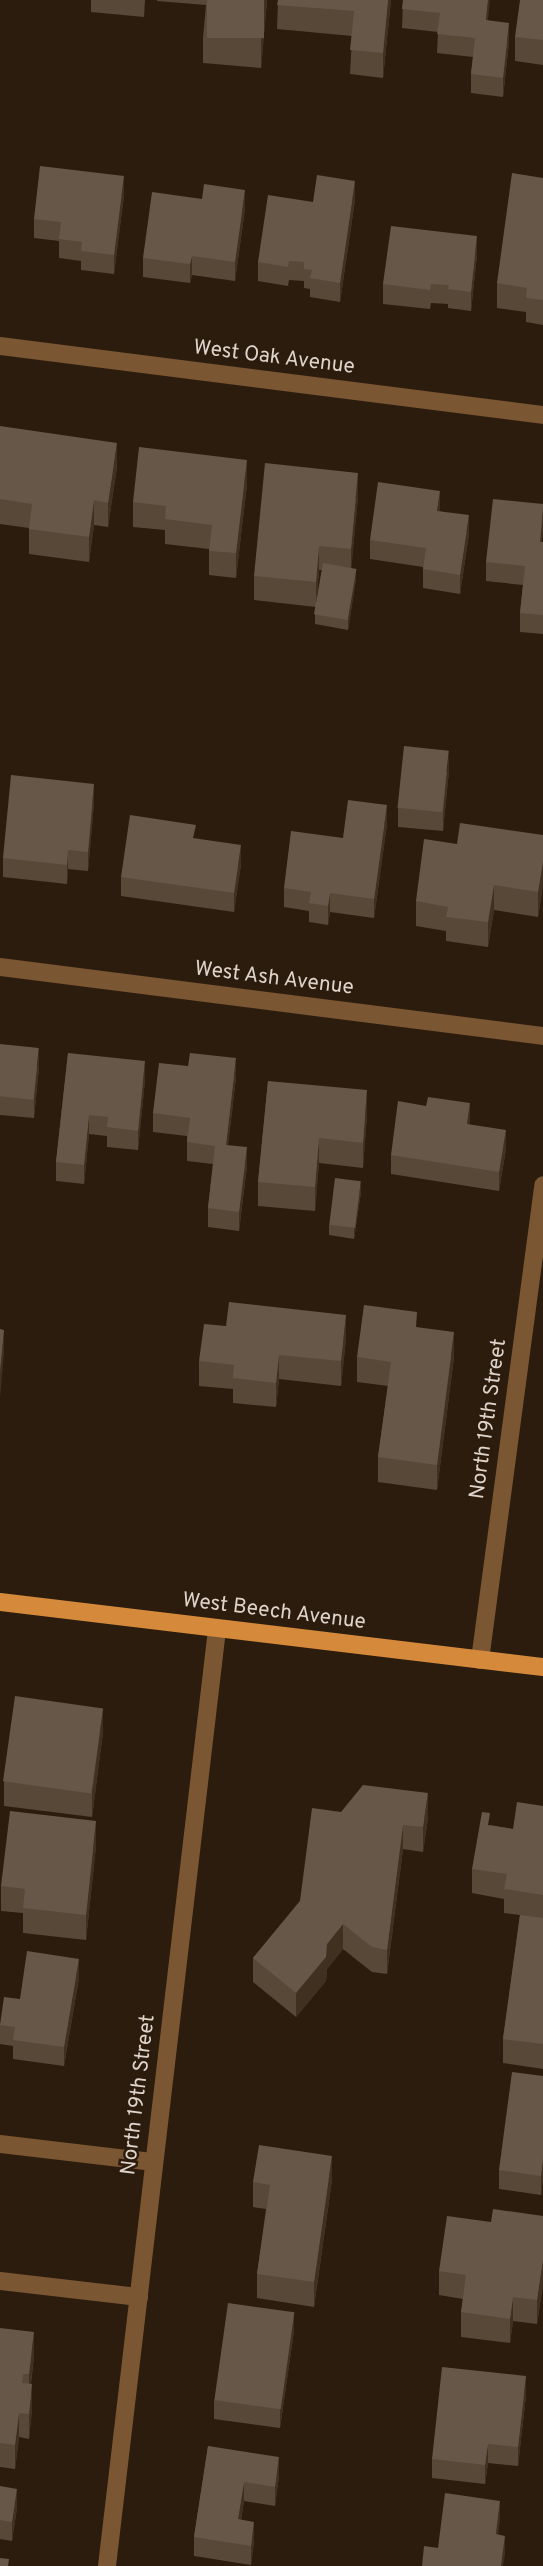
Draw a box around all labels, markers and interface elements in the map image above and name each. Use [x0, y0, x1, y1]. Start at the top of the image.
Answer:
street label: West Oak Avenue [192, 336, 356, 380]
street label: West Ash Avenue [192, 957, 356, 1001]
street label: North 19th Street [465, 1337, 513, 1501]
street label: West Beech Avenue [180, 1588, 368, 1636]
street label: North 19th Street [117, 2013, 161, 2177]

